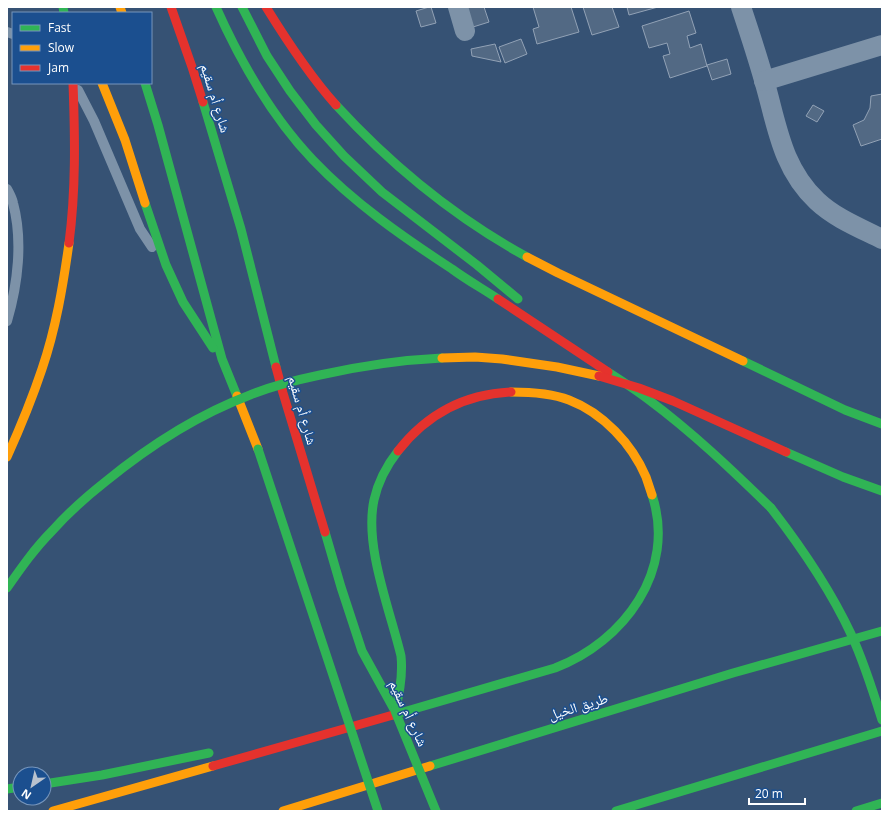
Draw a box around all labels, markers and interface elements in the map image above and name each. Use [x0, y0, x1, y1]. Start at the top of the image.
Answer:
legend [12, 12, 152, 84]
text: Fast [48, 19, 71, 36]
text: Slow [48, 39, 75, 56]
text: Jam [47, 59, 69, 76]
street label: شارع أم سقيم [196, 61, 235, 135]
street label: شارع أم سقيم [283, 373, 322, 447]
street label: شارع أم سقيم [384, 677, 433, 750]
street label: طريق الخيل [546, 688, 610, 725]
north arrow [12, 766, 52, 806]
scale bar [749, 780, 805, 806]
text: 20 m [755, 785, 783, 802]
text: N [18, 786, 34, 803]

